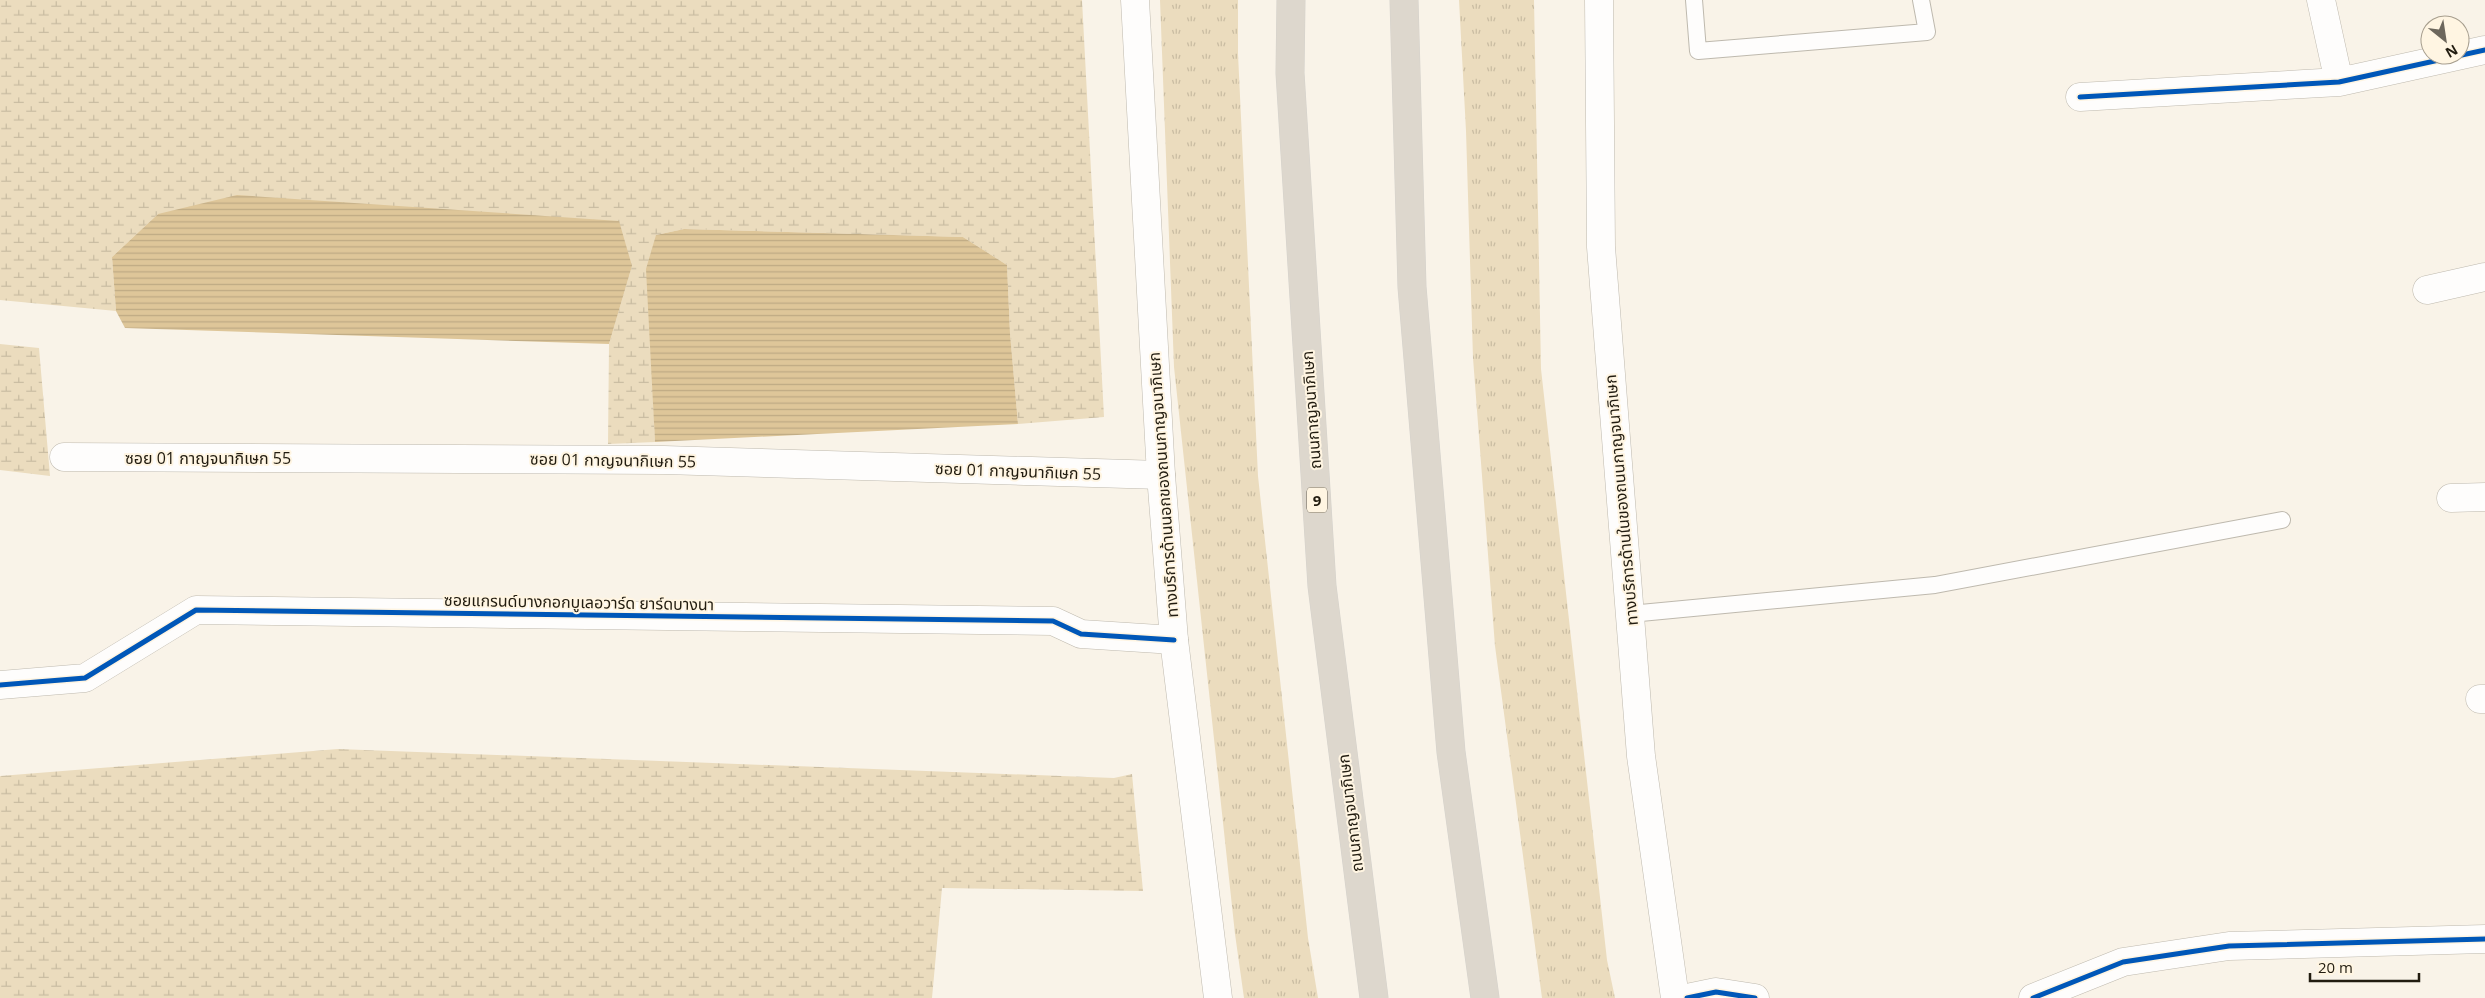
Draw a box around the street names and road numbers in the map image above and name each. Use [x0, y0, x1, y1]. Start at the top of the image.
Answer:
street label: ถนนกาญจนาภิเษก [1296, 350, 1326, 470]
street label: ทางบริการด้านนอกของถนนกาญจนาภิเษก [1143, 351, 1183, 619]
street label: ทางบริการด้านในของถนนกาญจนาภิเษก [1599, 374, 1643, 626]
street label: ซอย 01 กาญจนากิเษก 55 [125, 447, 291, 469]
street label: ซอย 01 กาญจนากิเษก 55 [530, 448, 696, 472]
street label: ซอย 01 กาญจนากิเษก 55 [935, 457, 1101, 485]
road number: 9 [1307, 488, 1327, 512]
street label: ซอยแกรนด์บางกอกบูเลอวาร์ด ยาร์ดบางนา [444, 589, 714, 615]
street label: ถนนกาญจนาภิเษก [1332, 753, 1368, 873]

